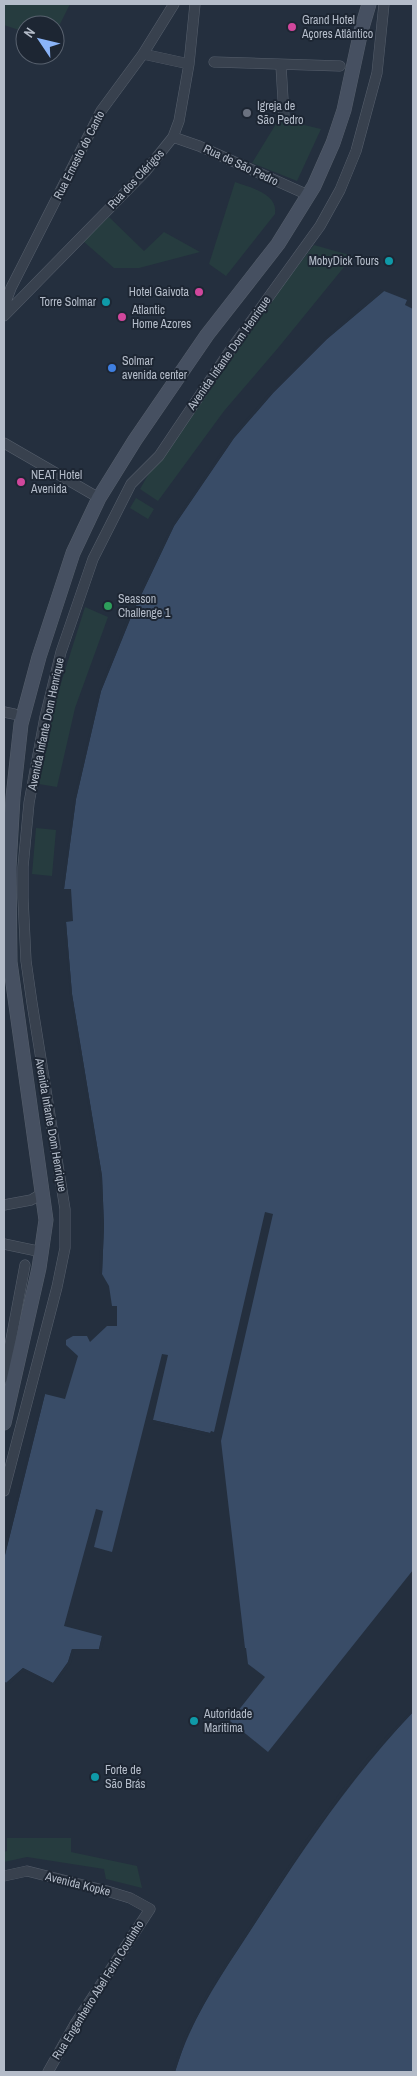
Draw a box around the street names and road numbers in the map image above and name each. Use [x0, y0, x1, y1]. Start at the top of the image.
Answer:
street label: Rua Ernesto do Canto [50, 108, 108, 202]
street label: Rua de São Pedro [201, 141, 281, 189]
street label: Rua dos Clérigos [104, 146, 168, 212]
street label: Avenida Infante Dom Henrique [183, 293, 274, 414]
street label: Avenida Infante Dom Henrique [24, 656, 68, 793]
street label: Avenida Infante Dom Henrique [31, 1056, 71, 1193]
street label: Avenida Kopke [43, 1868, 112, 1900]
street label: Rua Engenheiro Abel Ferin Coutinho [48, 1917, 148, 2063]

